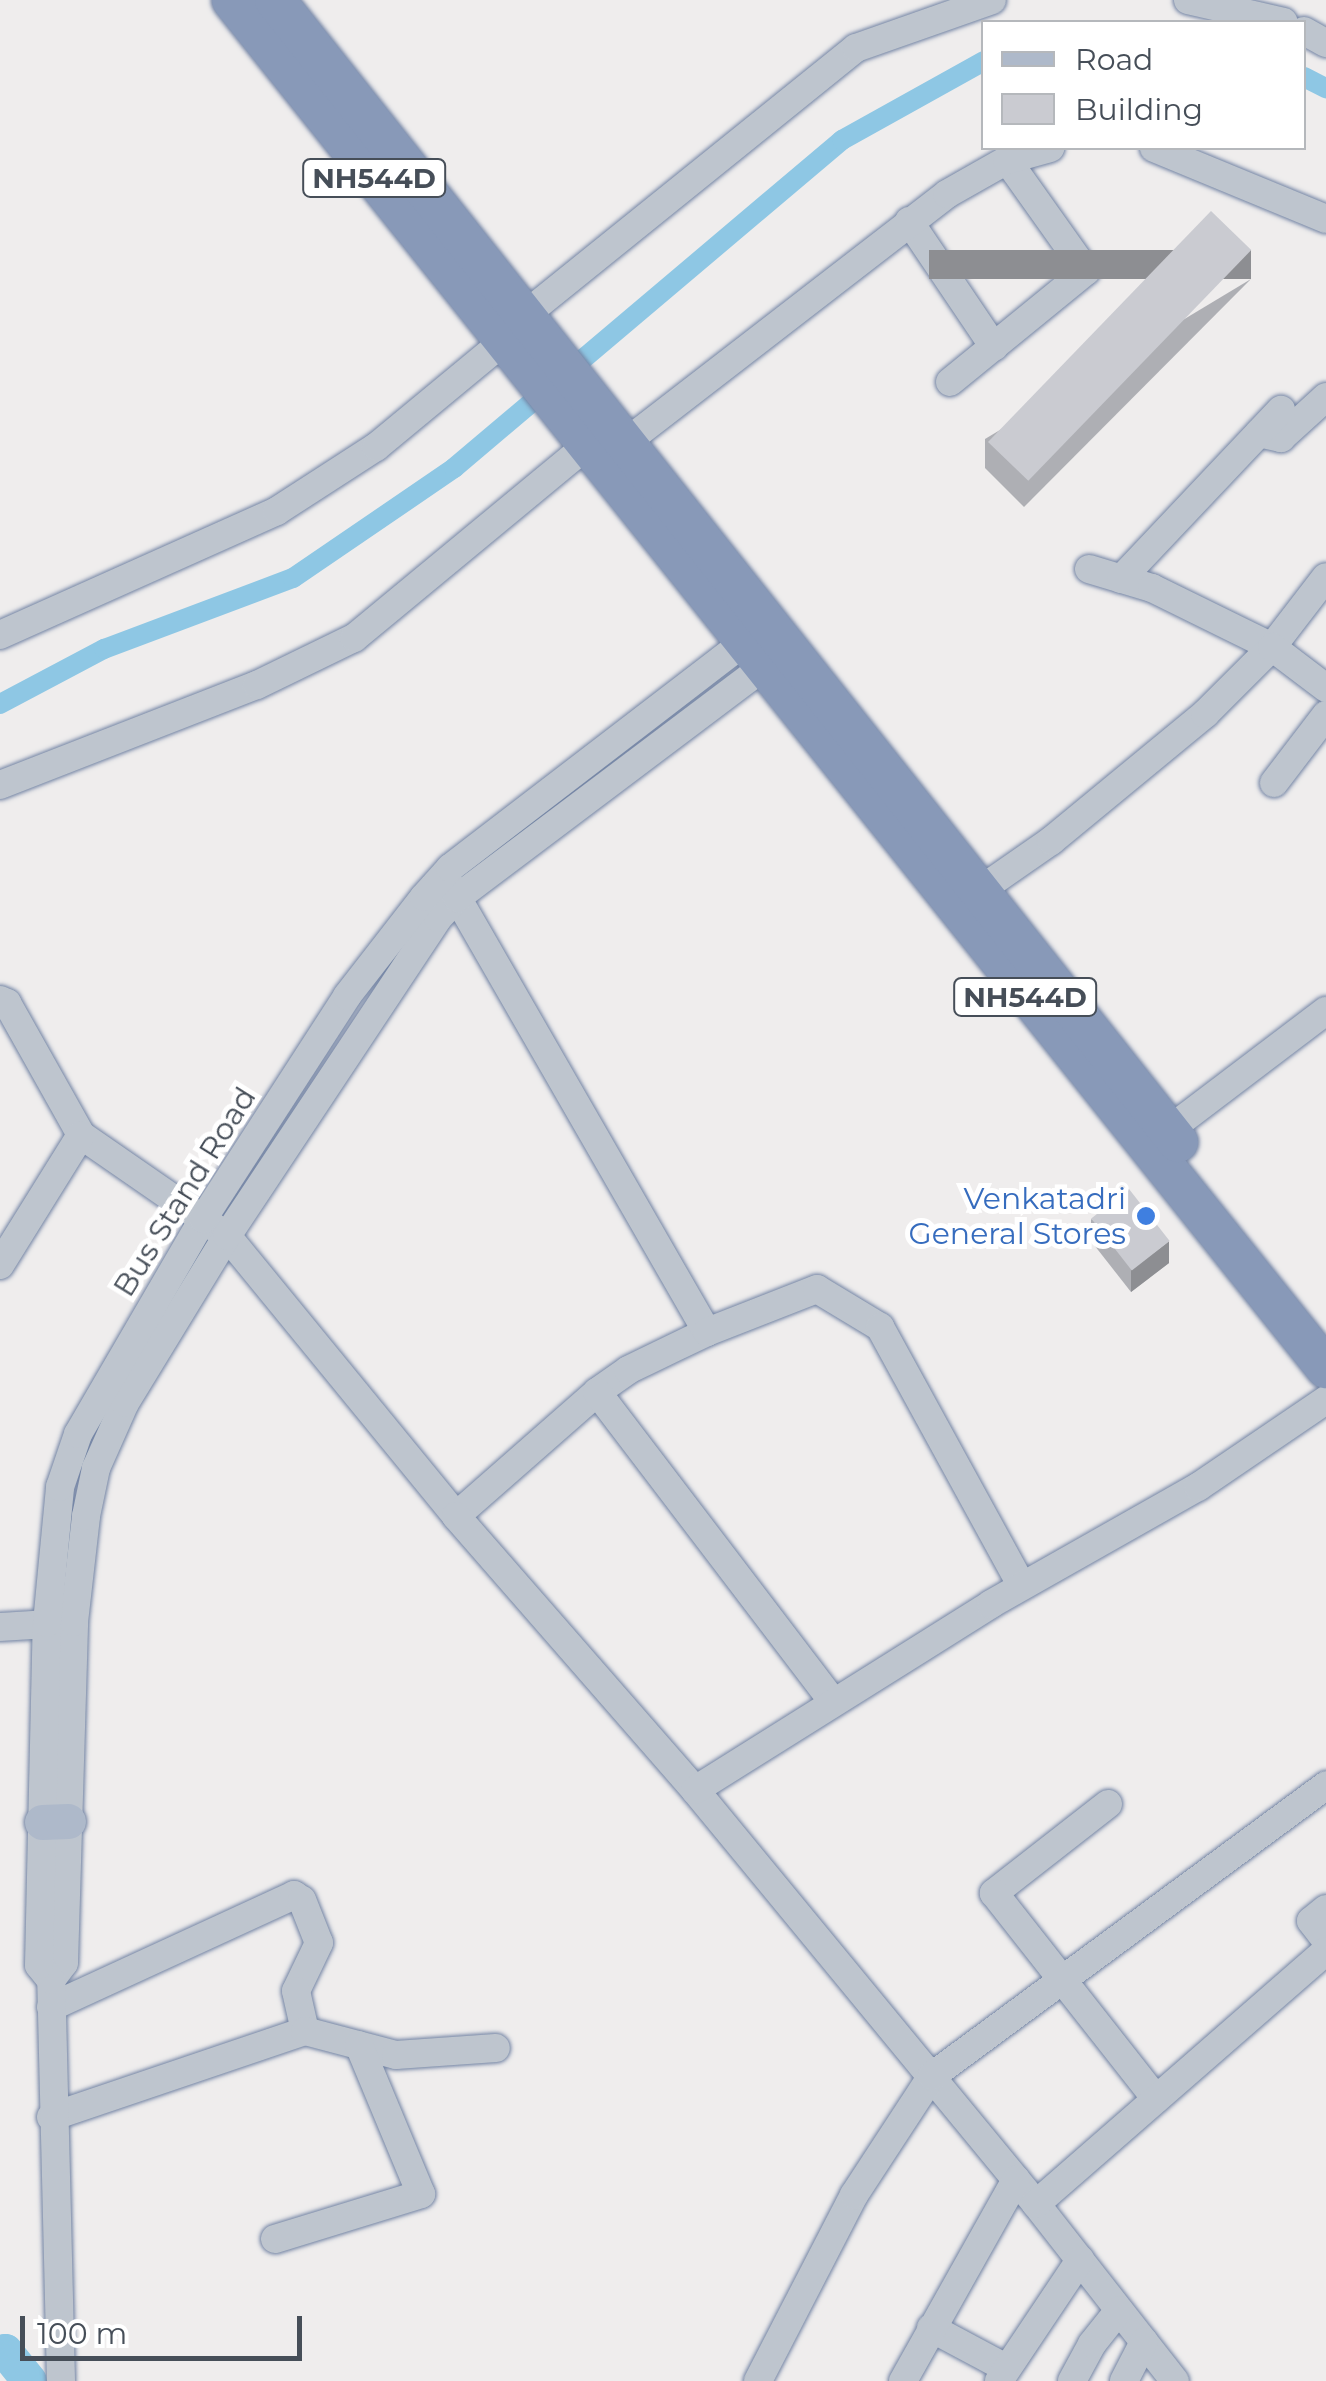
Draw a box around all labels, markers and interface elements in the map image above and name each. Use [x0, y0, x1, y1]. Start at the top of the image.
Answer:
legend [981, 20, 1306, 150]
text: Road [1075, 41, 1153, 78]
text: Building [1075, 91, 1203, 128]
road number: NH544D [302, 155, 446, 201]
road number: NH544D [952, 974, 1098, 1020]
street label: Bus Stand Road [106, 1081, 264, 1303]
place label: Venkatadri General Stores [909, 1181, 1126, 1252]
marker: Venkatadri General Stores [1135, 1205, 1157, 1227]
scale bar [25, 2296, 308, 2358]
text: 100 m [37, 2315, 127, 2352]

